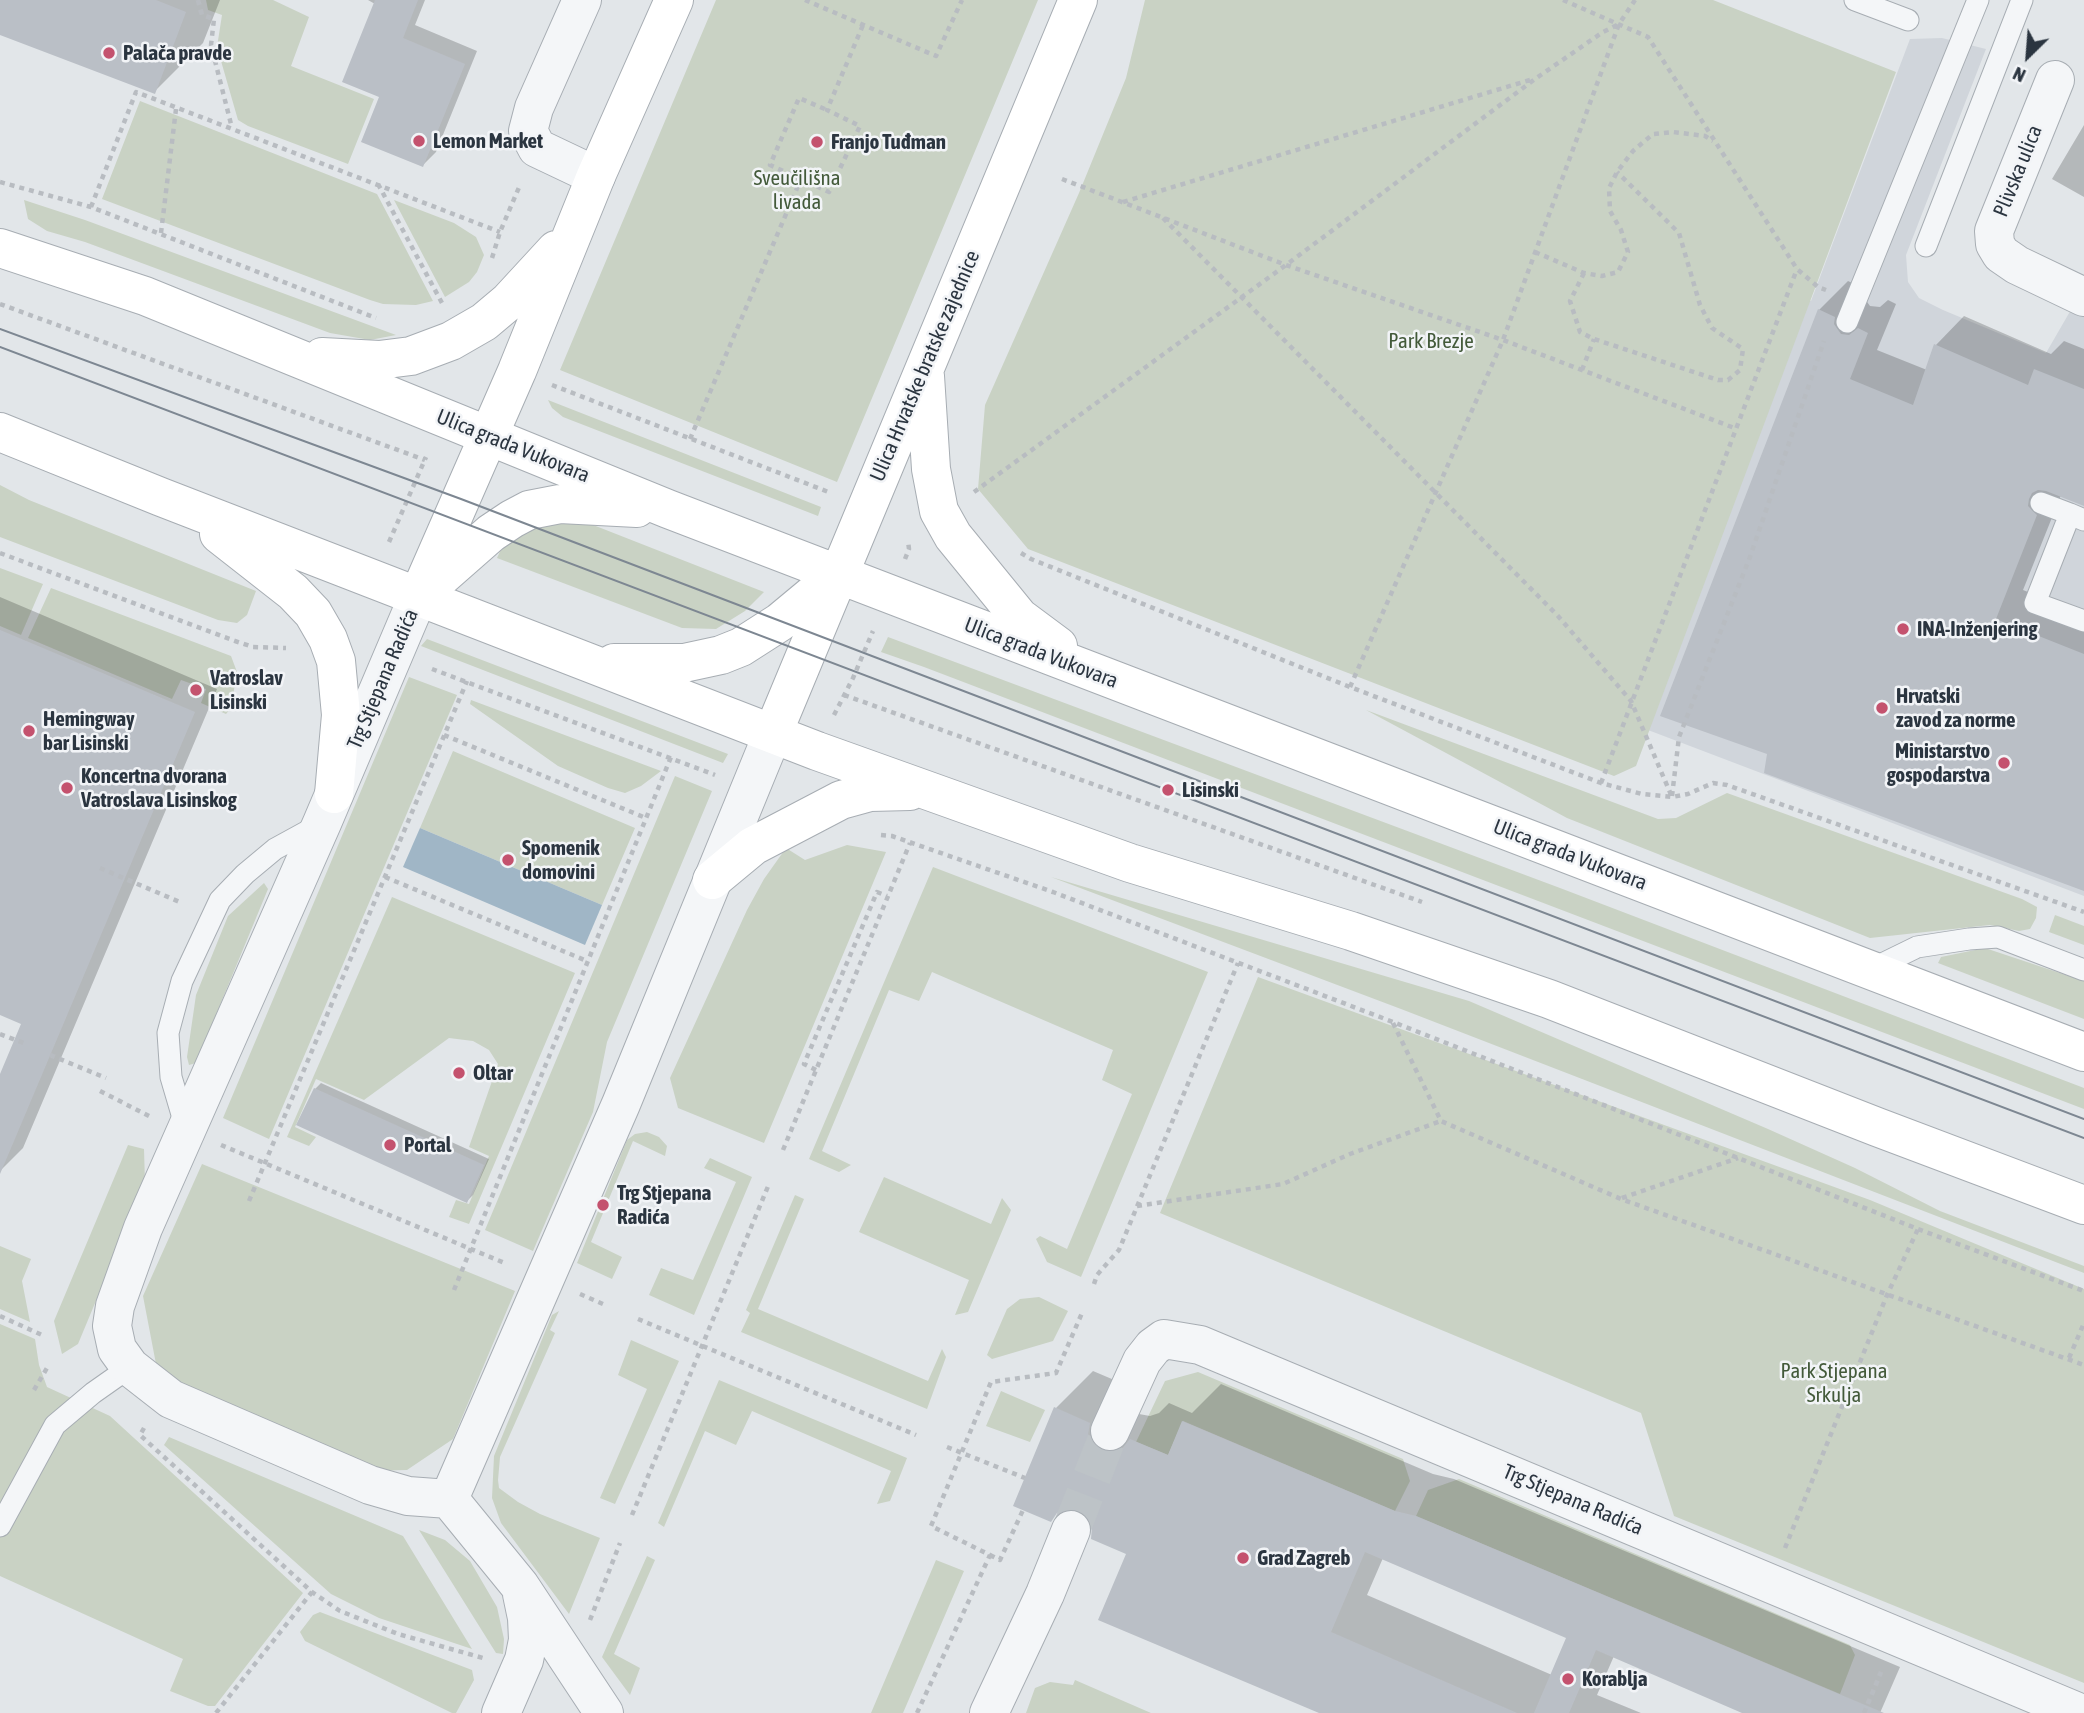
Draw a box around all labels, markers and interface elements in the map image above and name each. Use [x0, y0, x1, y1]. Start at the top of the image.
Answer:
north arrow [1993, 21, 2063, 91]
place label: Palača pravde [123, 40, 232, 66]
marker: Palača pravde [101, 45, 117, 61]
text: N [2009, 63, 2029, 87]
street label: Plivska ulica [1988, 121, 2048, 221]
place label: Lemon Market [433, 128, 543, 154]
place label: Franjo Tuđman [831, 129, 946, 155]
marker: Lemon Market [411, 133, 427, 149]
marker: Franjo Tuđman [809, 134, 825, 150]
park label: Sveučilišna livada [753, 165, 841, 215]
street label: Ulica Hrvatske bratske zajednice [865, 247, 985, 485]
park label: Park Brezje [1388, 328, 1474, 354]
street label: Ulica grada Vukovara [433, 404, 593, 488]
street label: Trg Stjepana Radića [342, 605, 424, 753]
street label: Ulica grada Vukovara [961, 612, 1121, 694]
place label: INA-Inženjering [1917, 616, 2037, 642]
marker: INA-Inženjering [1895, 621, 1911, 637]
place label: Vatroslav Lisinski [210, 665, 283, 715]
marker: Vatroslav Lisinski [188, 682, 204, 698]
place label: Hrvatski zavod za norme [1896, 683, 2016, 733]
marker: Hrvatski zavod za norme [1874, 700, 1890, 716]
place label: Hemingway bar Lisinski [43, 706, 135, 756]
marker: Hemingway bar Lisinski [21, 723, 37, 739]
place label: Ministarstvo gospodarstva [1887, 738, 1990, 788]
marker: Ministarstvo gospodarstva [1996, 755, 2012, 771]
place label: Koncertna dvorana Vatroslava Lisinskog [81, 763, 237, 813]
place label: Lisinski [1182, 777, 1239, 803]
marker: Koncertna dvorana Vatroslava Lisinskog [59, 780, 75, 796]
marker: Lisinski [1160, 782, 1176, 798]
street label: Ulica grada Vukovara [1490, 814, 1650, 896]
place label: Spomenik domovini [522, 835, 600, 885]
marker: Spomenik domovini [500, 852, 516, 868]
place label: Oltar [473, 1060, 513, 1086]
marker: Oltar [451, 1065, 467, 1081]
place label: Portal [404, 1132, 451, 1158]
marker: Portal [382, 1137, 398, 1153]
place label: Trg Stjepana Radića [617, 1180, 711, 1230]
marker: Trg Stjepana Radića [595, 1197, 611, 1213]
park label: Park Stjepana Srkulja [1781, 1358, 1887, 1408]
street label: Trg Stjepana Radića [1499, 1459, 1647, 1541]
place label: Grad Zagreb [1257, 1545, 1350, 1571]
marker: Grad Zagreb [1235, 1550, 1251, 1566]
place label: Korablja [1582, 1666, 1647, 1692]
marker: Korablja [1560, 1671, 1576, 1687]

